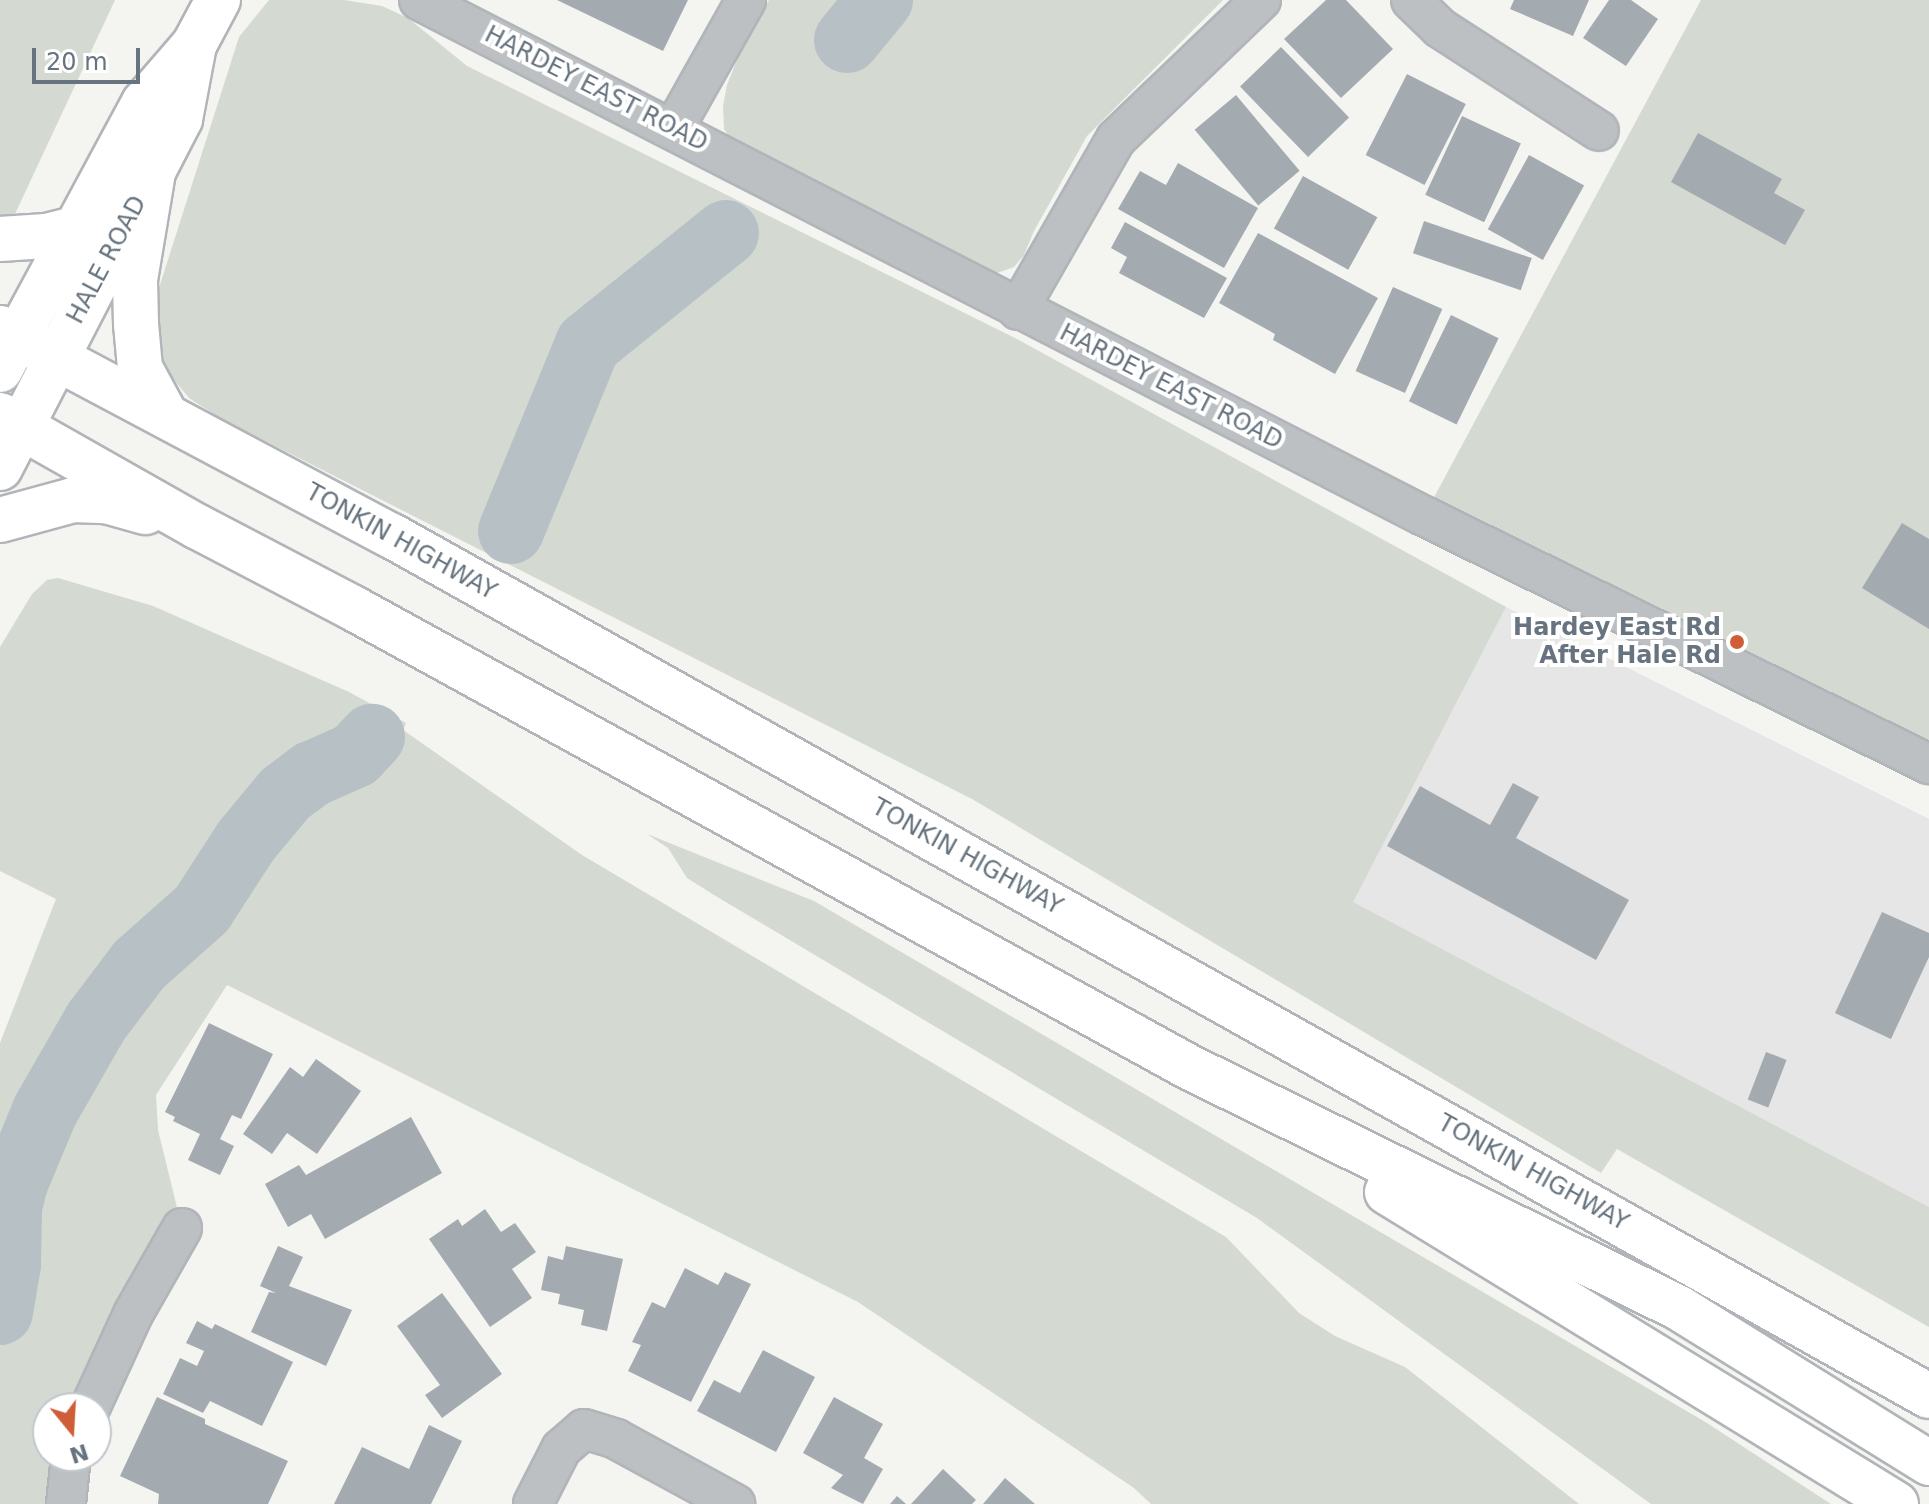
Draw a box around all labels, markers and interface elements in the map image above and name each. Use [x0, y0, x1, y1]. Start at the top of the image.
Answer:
street label: HARDEY EAST ROAD [480, 20, 712, 158]
scale bar [36, 32, 144, 82]
text: 20 m [46, 48, 108, 76]
street label: HALE ROAD [61, 191, 153, 329]
street label: HARDEY EAST ROAD [1055, 318, 1287, 456]
street label: TONKIN HIGHWAY [301, 478, 501, 606]
place label: Hardey East Rd After Hale Rd [1513, 614, 1721, 670]
marker: Hardey East Rd After Hale Rd [1728, 633, 1746, 651]
street label: TONKIN HIGHWAY [867, 793, 1067, 921]
street label: TONKIN HIGHWAY [1433, 1109, 1633, 1237]
north arrow [32, 1392, 112, 1472]
text: N [66, 1439, 92, 1468]

